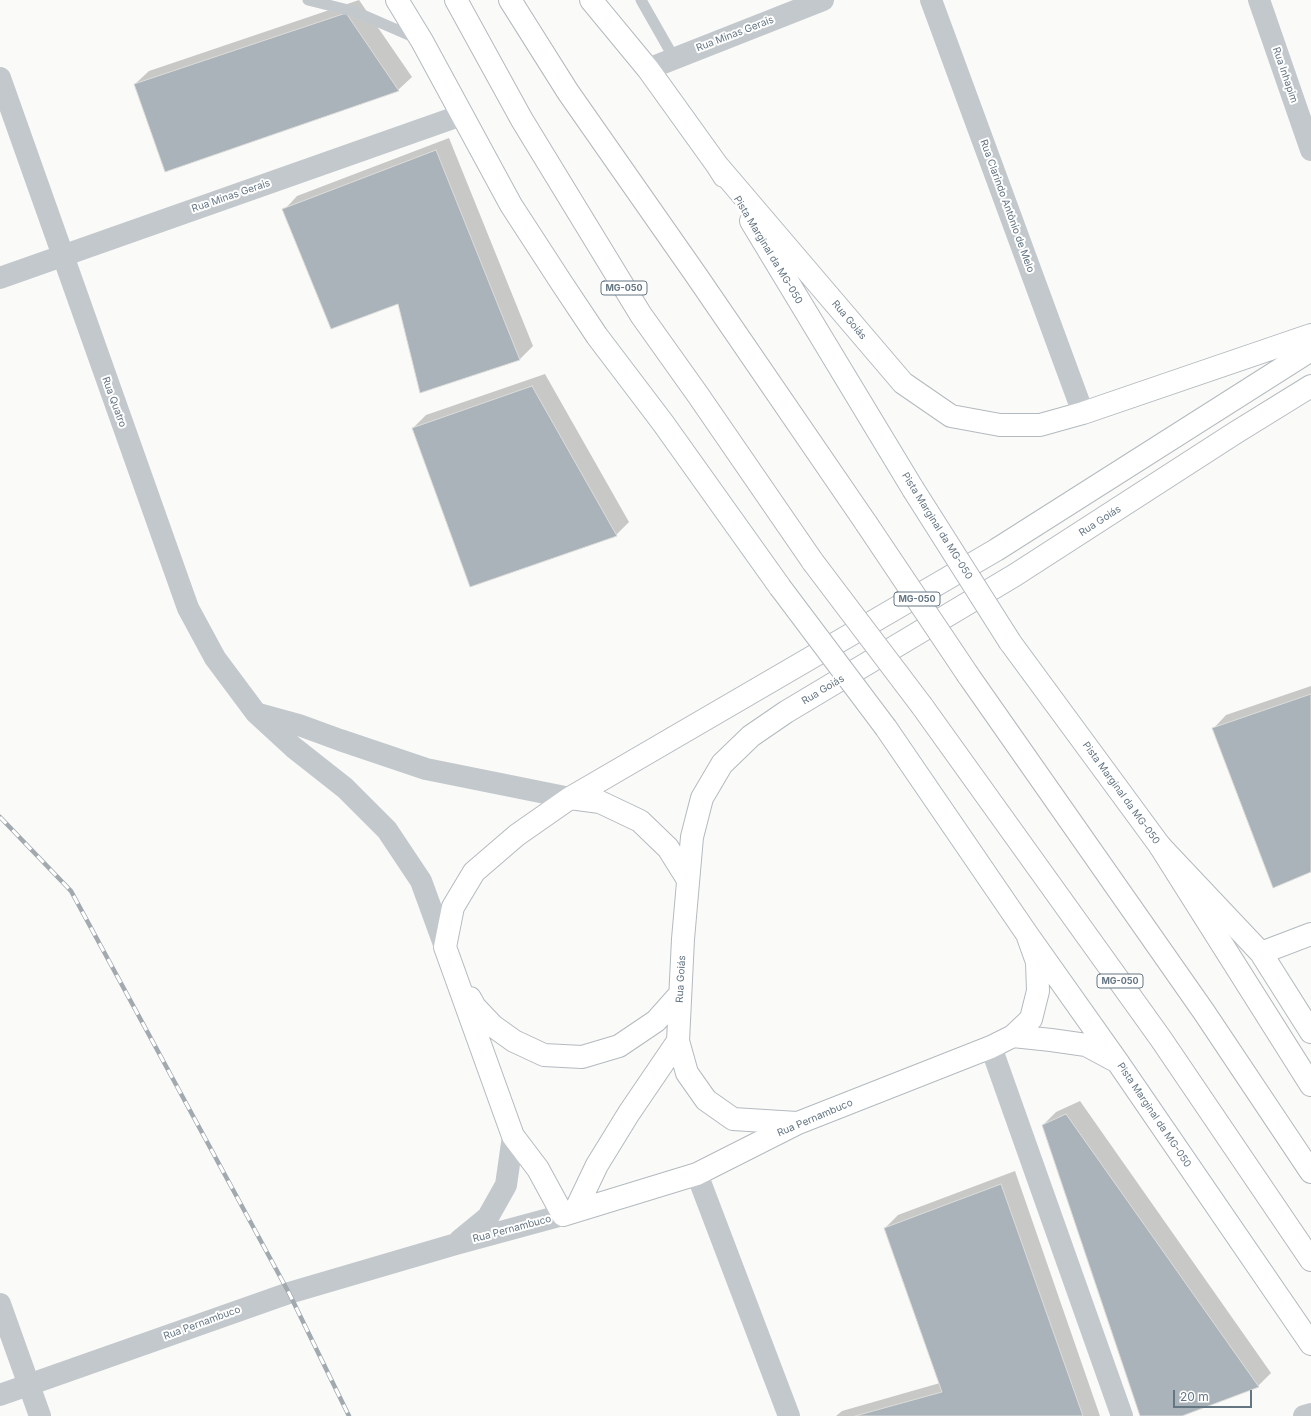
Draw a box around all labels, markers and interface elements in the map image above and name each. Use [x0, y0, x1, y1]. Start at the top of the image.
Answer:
street label: Rua Minas Gerais [694, 14, 776, 54]
street label: Rua Inhapim [1270, 46, 1300, 104]
street label: Rua Clarindo Antônio de Melo [977, 138, 1037, 274]
street label: Rua Minas Gerais [190, 177, 272, 215]
street label: Pista Marginal da MG-050 [731, 194, 805, 306]
road number: MG-050 [601, 281, 647, 295]
street label: Rua Goiás [829, 298, 869, 342]
street label: Rua Quatro [99, 375, 129, 429]
street label: Pista Marginal da MG-050 [899, 470, 975, 582]
street label: Rua Goiás [1077, 503, 1123, 539]
road number: MG-050 [894, 592, 940, 606]
street label: Rua Goiás [800, 673, 846, 707]
street label: Pista Marginal da MG-050 [1080, 739, 1162, 847]
street label: Rua Goiás [674, 955, 688, 1003]
road number: MG-050 [1097, 974, 1143, 988]
street label: Pista Marginal da MG-050 [1114, 1060, 1194, 1170]
street label: Rua Pernambuco [775, 1097, 855, 1139]
street label: Rua Pernambuco [471, 1213, 553, 1245]
street label: Rua Pernambuco [162, 1304, 242, 1342]
scale bar [1175, 1382, 1254, 1408]
text: 20 m [1180, 1389, 1209, 1404]

